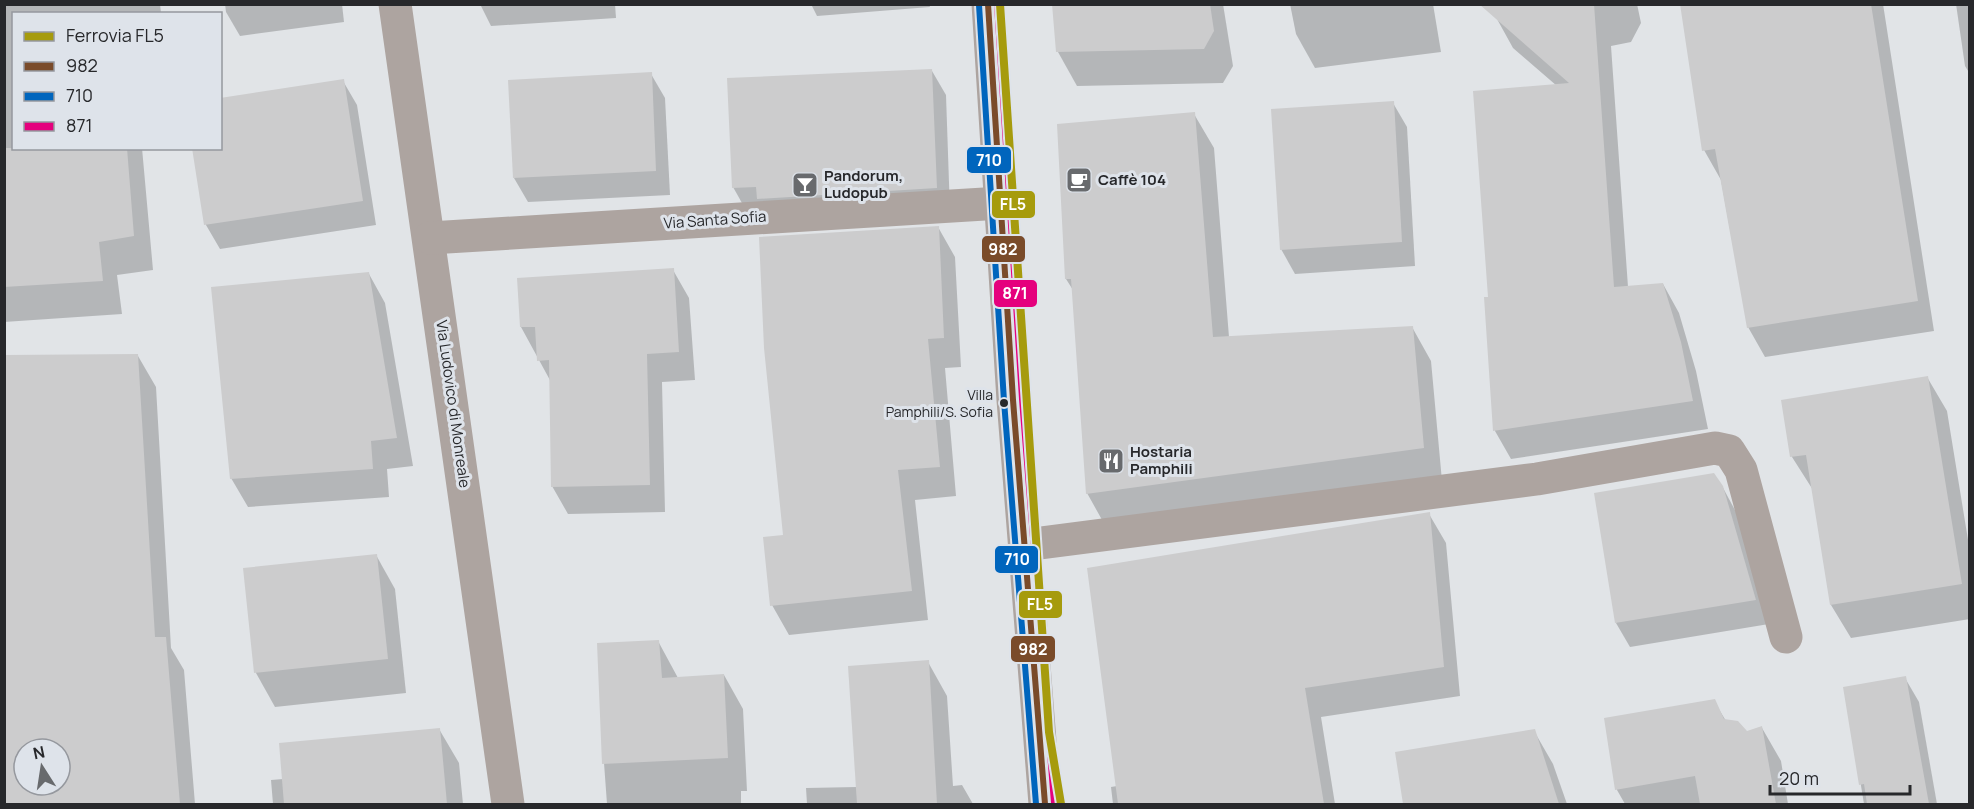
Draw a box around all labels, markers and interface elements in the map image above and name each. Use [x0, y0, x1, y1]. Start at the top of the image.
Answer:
legend [12, 12, 222, 150]
text: Ferrovia FL5 [66, 23, 164, 47]
text: 982 [66, 53, 98, 77]
text: 710 [66, 83, 93, 107]
text: 871 [66, 113, 93, 137]
line badge: 710 [966, 146, 1012, 174]
text: 710 [976, 149, 1002, 171]
place label: Pandorum, Ludopub [824, 165, 903, 203]
cafe icon: Caffè 104 [1064, 165, 1094, 195]
place label: Caffè 104 [1098, 169, 1166, 190]
bar icon: Pandorum, Ludopub [790, 170, 820, 200]
line badge: FL5 [991, 190, 1036, 219]
text: FL5 [1000, 193, 1026, 215]
street label: Via Santa Sofia [663, 205, 767, 234]
line badge: 982 [981, 235, 1026, 263]
text: 982 [988, 238, 1018, 260]
line badge: 871 [993, 279, 1038, 308]
text: 871 [1002, 282, 1028, 304]
street label: Via Ludovico di Monreale [431, 319, 476, 489]
place label: Villa Pamphili/S. Sofia [886, 385, 993, 421]
marker: Villa Pamphili/S. Sofia [998, 397, 1010, 409]
place label: Hostaria Pamphili [1130, 441, 1193, 479]
restaurant icon: Hostaria Pamphili [1096, 446, 1126, 476]
line badge: 710 [994, 545, 1039, 574]
text: 710 [1004, 548, 1030, 570]
line badge: FL5 [1018, 590, 1063, 619]
text: FL5 [1027, 593, 1053, 615]
line badge: 982 [1010, 635, 1056, 663]
text: 982 [1018, 638, 1048, 660]
north arrow [12, 737, 72, 797]
text: N [31, 740, 47, 764]
scale bar [1770, 758, 1910, 796]
text: 20 m [1779, 766, 1819, 790]

